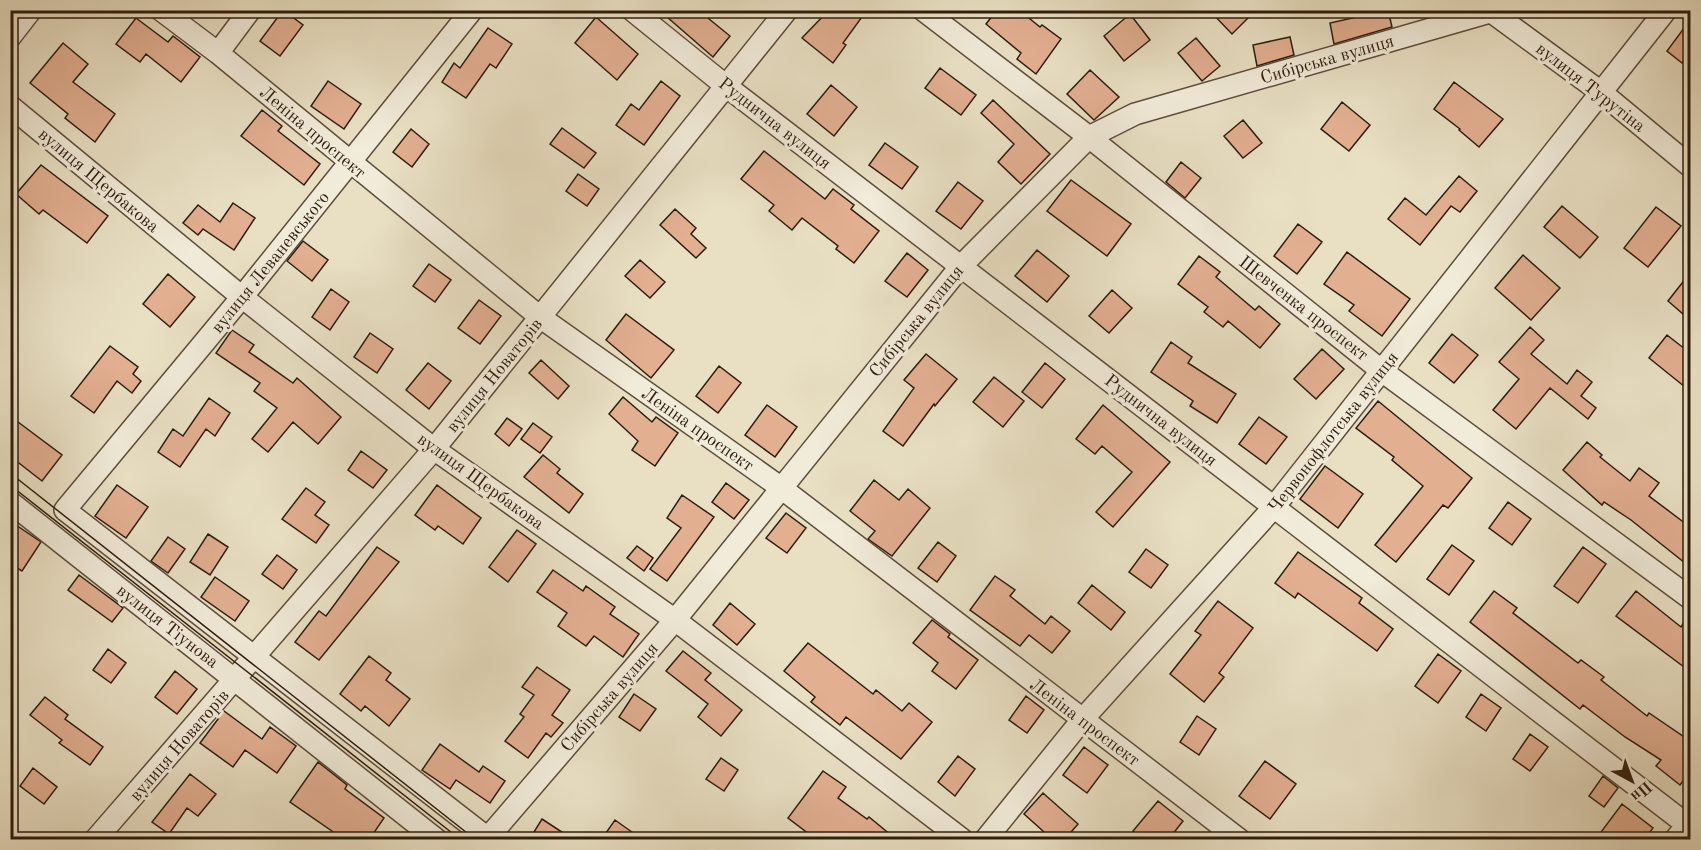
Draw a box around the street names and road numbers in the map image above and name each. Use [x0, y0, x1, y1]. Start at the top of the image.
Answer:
street label: Сибірська вулиця [1258, 32, 1396, 88]
street label: вулиця Турутіна [1532, 40, 1648, 136]
street label: Руднична вулиця [715, 74, 834, 173]
street label: Леніна проспект [256, 83, 369, 182]
street label: вулиця Щербакова [35, 125, 162, 236]
street label: вулиця Леваневського [208, 189, 333, 337]
street label: Шевченка проспект [1235, 253, 1371, 365]
street label: Сибірська вулиця [866, 262, 967, 381]
street label: вулиця Новаторів [443, 315, 546, 436]
street label: Червонофлотська вулиця [1265, 349, 1403, 517]
street label: Руднична вулиця [1101, 371, 1220, 470]
street label: Леніна проспект [638, 384, 757, 475]
street label: вулиця Щербакова [414, 430, 547, 534]
street label: вулиця Тіунова [113, 582, 222, 672]
street label: Сибірська вулиця [558, 640, 662, 756]
street label: Леніна проспект [1026, 676, 1143, 770]
street label: вулиця Новаторів [127, 687, 233, 805]

